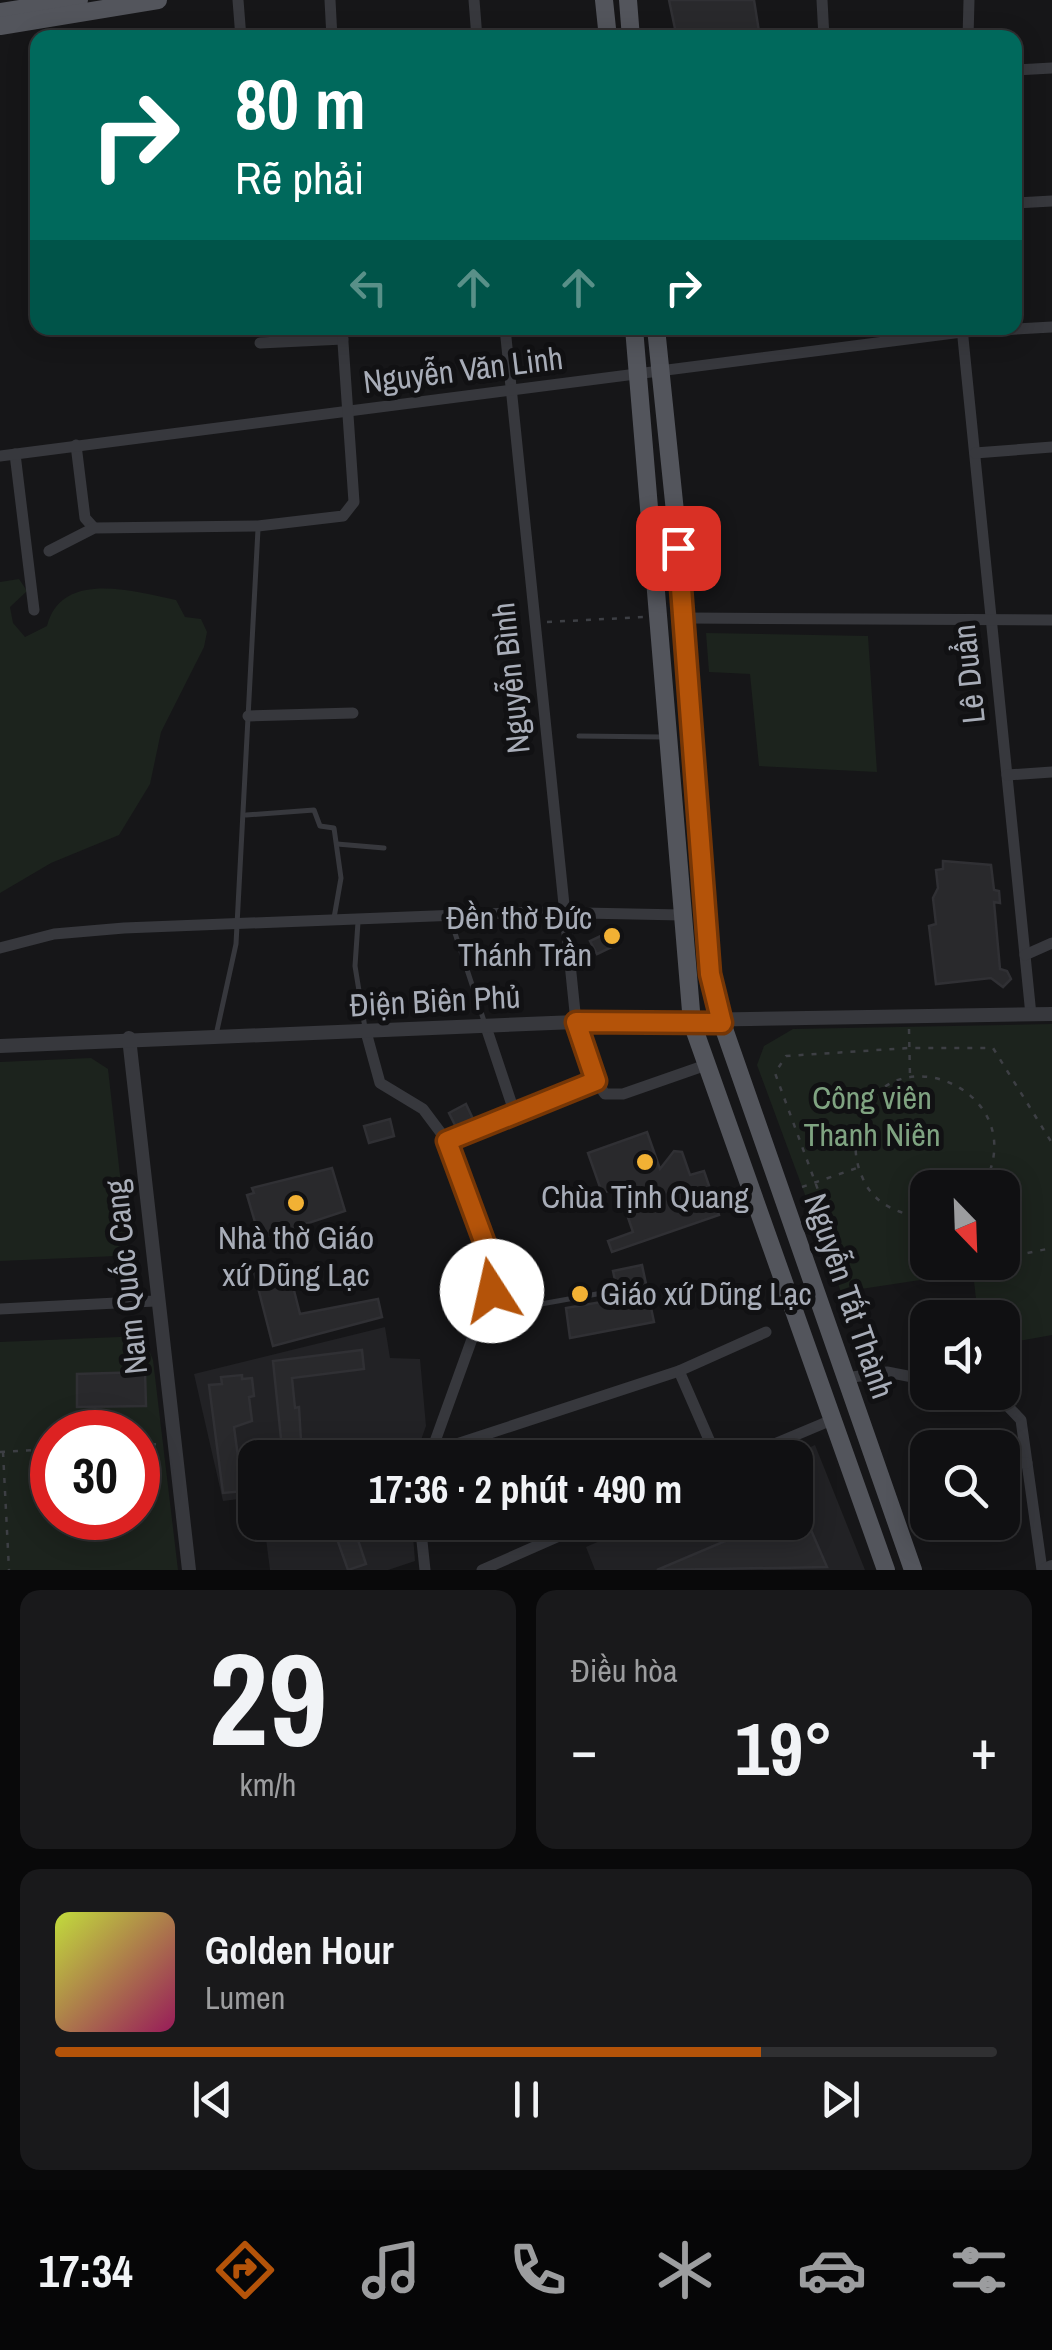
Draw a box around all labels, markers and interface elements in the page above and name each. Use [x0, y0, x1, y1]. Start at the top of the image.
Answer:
text: 80 m [235, 57, 366, 151]
icon: right [70, 70, 200, 200]
text: Rẽ phải [235, 147, 364, 208]
icon: left [341, 260, 396, 315]
icon: ahead [446, 260, 501, 315]
icon: ahead [551, 260, 606, 315]
icon: right [656, 260, 711, 315]
street label: Nguyễn Văn Linh [361, 336, 565, 403]
pin [636, 506, 721, 591]
icon: arrive [651, 521, 706, 576]
street label: Nguyễn Bình [481, 600, 540, 756]
street label: Lê Duẩn [942, 622, 995, 726]
place label: Đền thờ Đức Thánh Trần [446, 896, 592, 976]
marker: Đền thờ Đức Thánh Trần [601, 925, 623, 947]
street label: Điện Biên Phủ [349, 975, 521, 1026]
park label: Công viên Thanh Niên [803, 1076, 941, 1156]
marker: Chùa Tịnh Quang [634, 1151, 656, 1173]
north arrow [910, 1170, 1020, 1280]
map controls [910, 1170, 1020, 1540]
place label: Chùa Tịnh Quang [541, 1175, 749, 1218]
street label: Nam Quốc Cang [94, 1177, 157, 1376]
street label: Nguyễn Tất Thành [794, 1188, 905, 1404]
marker: Nhà thờ Giáo xứ Dũng Lạc [285, 1192, 307, 1214]
place label: Nhà thờ Giáo xứ Dũng Lạc [218, 1216, 374, 1296]
position arrow [440, 1239, 544, 1343]
place label: Giáo xứ Dũng Lạc [600, 1272, 812, 1315]
marker: Giáo xứ Dũng Lạc [569, 1283, 591, 1305]
button: sound [910, 1300, 1020, 1410]
speed limit sign: 30 [30, 1410, 160, 1540]
button: search [910, 1430, 1020, 1540]
text: 17:36 · 2 phút · 490 m [369, 1464, 682, 1515]
text: 29 [209, 1610, 327, 1786]
text: Điều hòa [571, 1649, 678, 1692]
text: 19° [735, 1697, 833, 1798]
text: − [571, 1712, 597, 1786]
text: + [971, 1712, 997, 1786]
text: km/h [240, 1763, 296, 1806]
text: Golden Hour [205, 1925, 394, 1976]
text: Lumen [205, 1976, 285, 2019]
icon: previous [185, 2072, 240, 2127]
icon: pause [499, 2072, 554, 2127]
icon: next [813, 2072, 868, 2127]
icon: directions [210, 2235, 280, 2305]
icon: music [356, 2235, 426, 2305]
icon: phone [503, 2235, 573, 2305]
icon: climate [650, 2235, 720, 2305]
icon: car [797, 2235, 867, 2305]
icon: filters [944, 2235, 1014, 2305]
text: 17:34 [38, 2240, 133, 2301]

